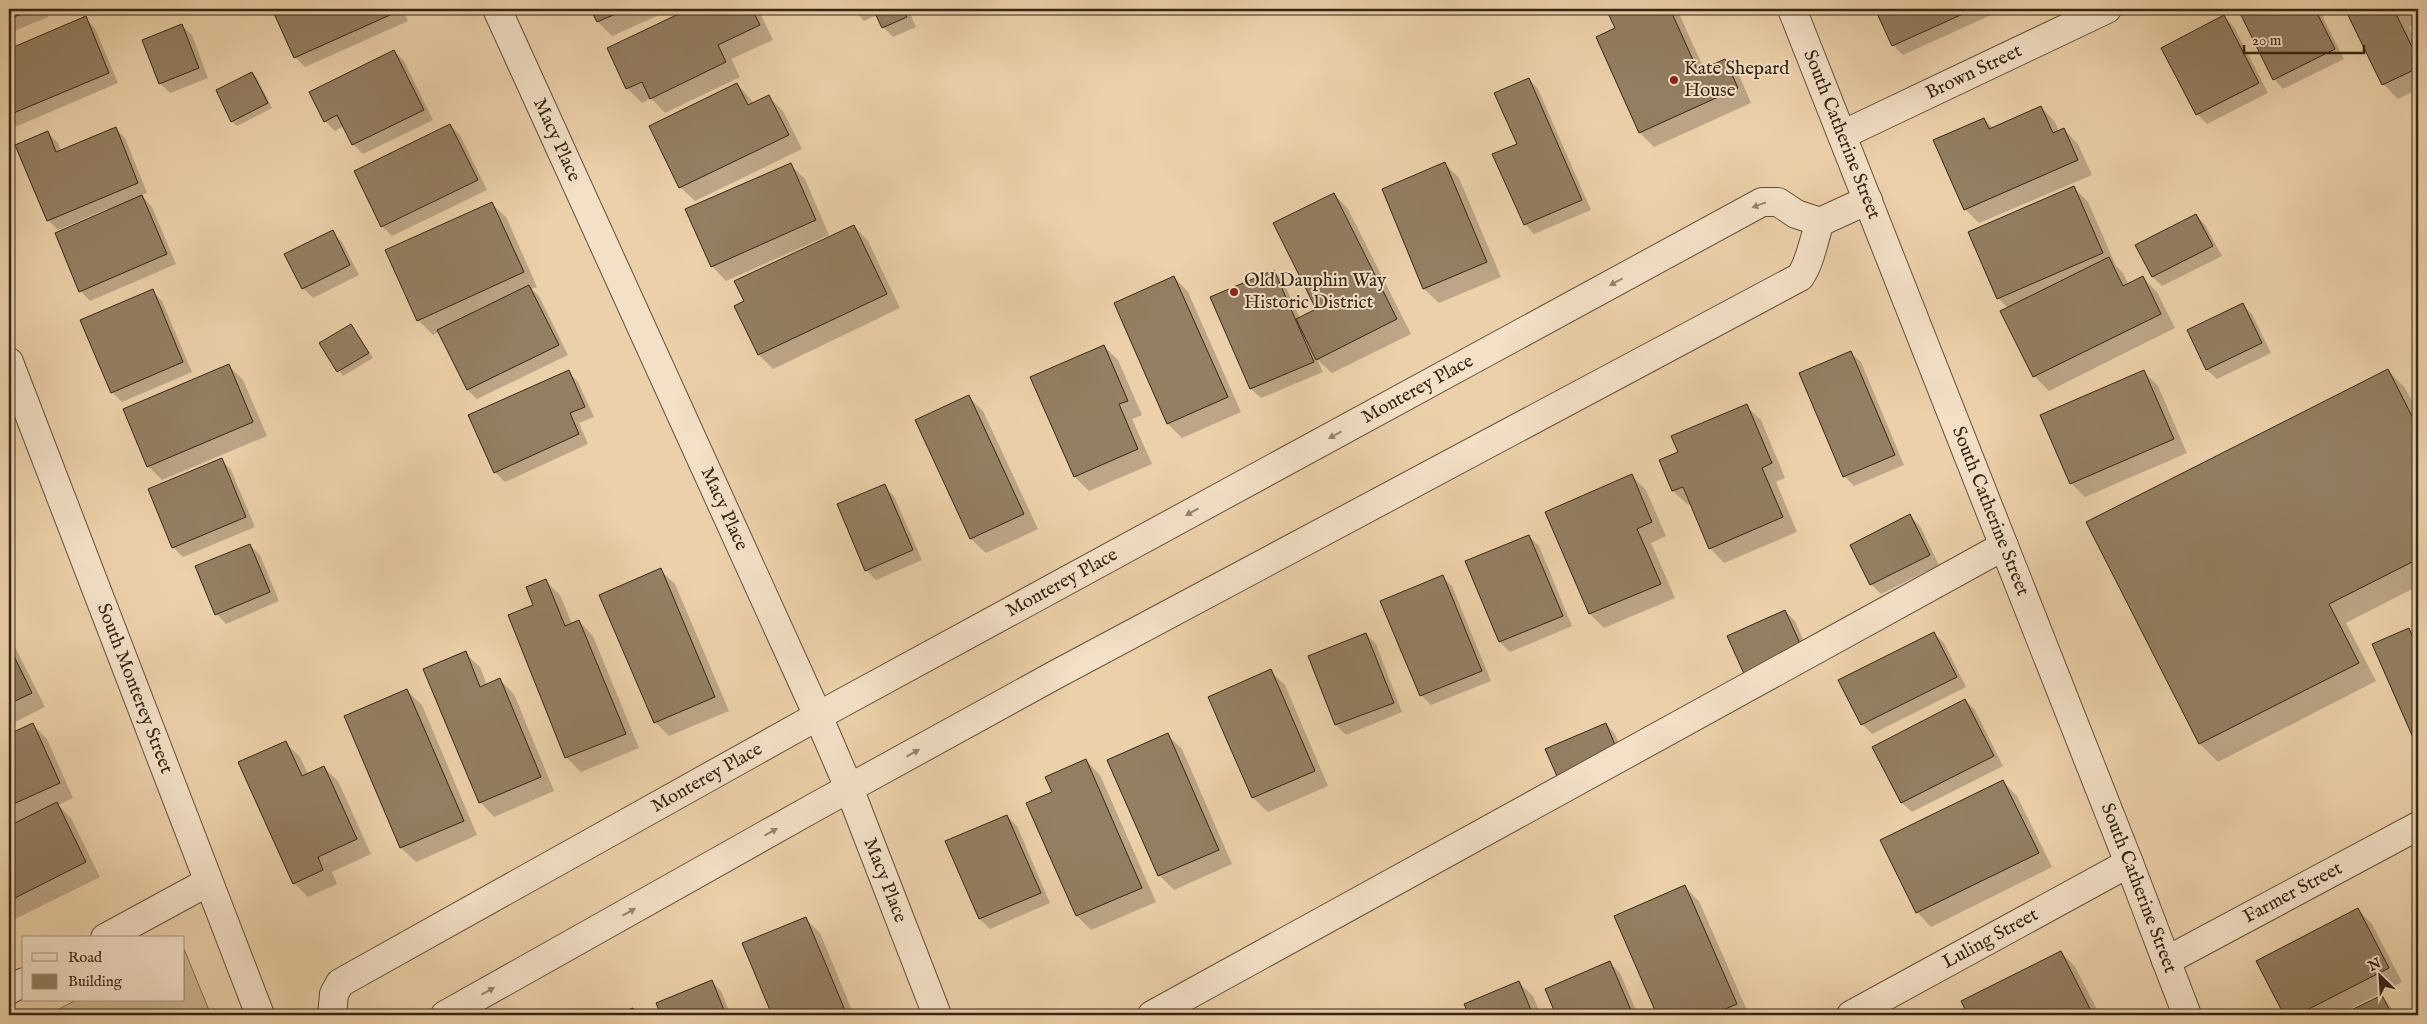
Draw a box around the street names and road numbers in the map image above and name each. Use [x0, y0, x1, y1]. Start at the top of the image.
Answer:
street label: Brown Street [1922, 39, 2026, 105]
street label: South Catherine Street [1797, 46, 1886, 223]
street label: Macy Place [527, 95, 586, 186]
street label: Monterey Place [1358, 349, 1478, 430]
street label: South Catherine Street [1946, 423, 2035, 600]
street label: Macy Place [695, 463, 753, 555]
street label: Monterey Place [1002, 543, 1122, 623]
street label: South Monterey Street [91, 600, 178, 778]
street label: Monterey Place [647, 737, 767, 819]
street label: South Catherine Street [2095, 800, 2182, 977]
street label: Macy Place [858, 835, 912, 927]
street label: Farmer Street [2239, 857, 2347, 929]
street label: Luling Street [1938, 903, 2043, 975]

